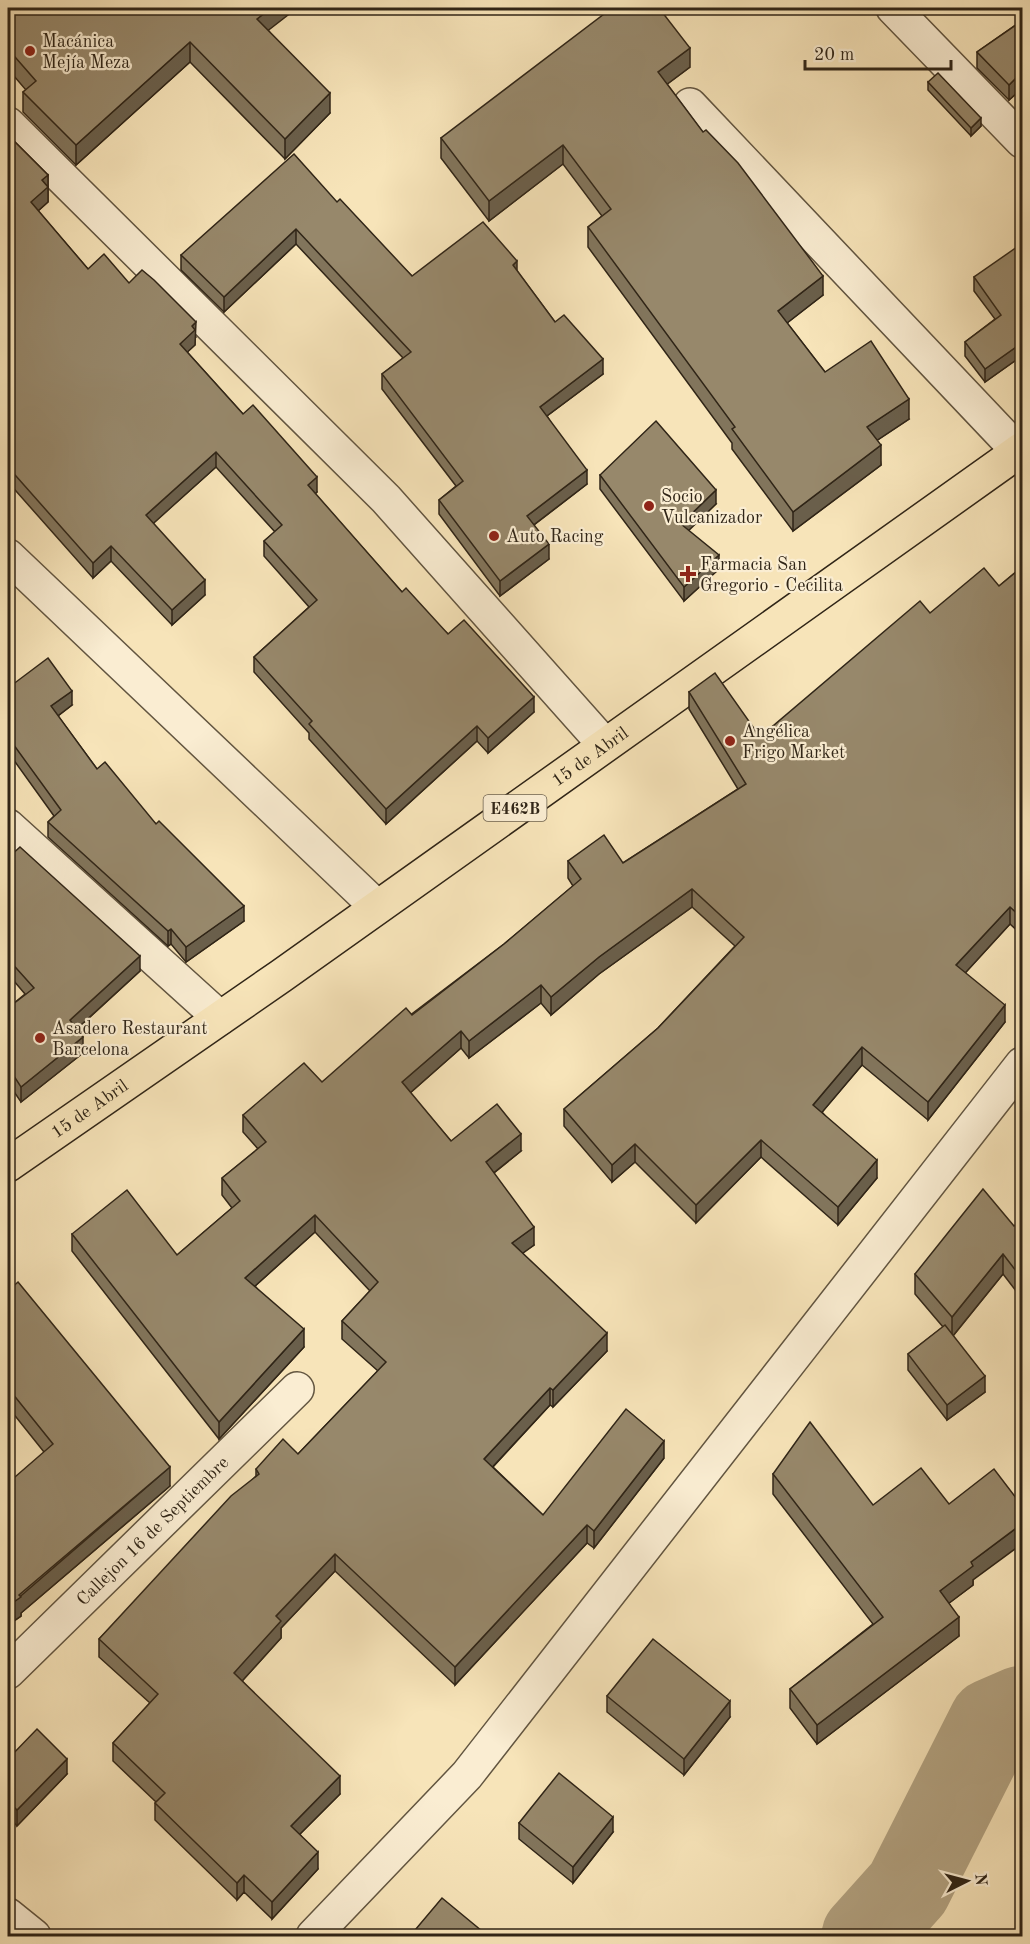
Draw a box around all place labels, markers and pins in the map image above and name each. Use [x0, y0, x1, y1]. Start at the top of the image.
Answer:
place label: Macánica Mejía Meza [42, 33, 130, 72]
marker: Macánica Mejía Meza [23, 44, 37, 58]
place label: Socio Vulcanizador [661, 488, 763, 527]
marker: Socio Vulcanizador [642, 499, 656, 513]
place label: Auto Racing [506, 528, 604, 546]
marker: Auto Racing [487, 529, 501, 543]
place label: Farmacia San Gregorio - Cecilita [700, 556, 843, 595]
marker: Farmacia San Gregorio - Cecilita [681, 567, 695, 581]
place label: Angélica Frigo Market [742, 723, 845, 762]
marker: Angélica Frigo Market [723, 734, 737, 748]
place label: Asadero Restaurant Barcelona [52, 1020, 208, 1059]
marker: Asadero Restaurant Barcelona [33, 1031, 47, 1045]

